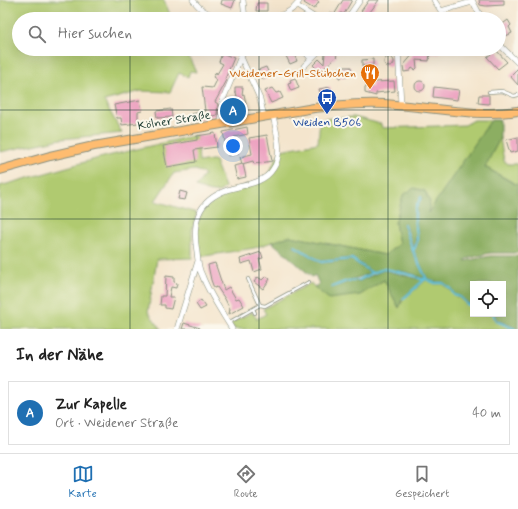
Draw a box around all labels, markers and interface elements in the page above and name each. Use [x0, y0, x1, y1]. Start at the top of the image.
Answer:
search box [12, 12, 506, 56]
icon: search [26, 23, 48, 45]
text: Hier suchen [58, 24, 132, 44]
restaurant icon: Weidener-Grill-Stübchen [359, 62, 381, 90]
place label: Weidener-Grill-Stübchen [230, 66, 356, 82]
bus stop icon: Weiden B506 [316, 87, 338, 115]
pin: A [220, 96, 246, 126]
street label: Kölner Straße [137, 107, 212, 135]
place label: Weiden B506 [293, 115, 361, 131]
your location [223, 136, 243, 156]
map controls [470, 281, 506, 317]
button: locate [470, 281, 506, 317]
text: In der Nähe [16, 344, 104, 366]
text: Zur Kapelle [55, 395, 127, 415]
text: A [26, 405, 34, 422]
text: 40 m [472, 405, 501, 422]
text: Ort · Weidener Straße [55, 415, 178, 432]
tab: Karte [69, 463, 97, 501]
tab: Route [234, 463, 258, 501]
tab: Gespeichert [395, 463, 449, 501]

